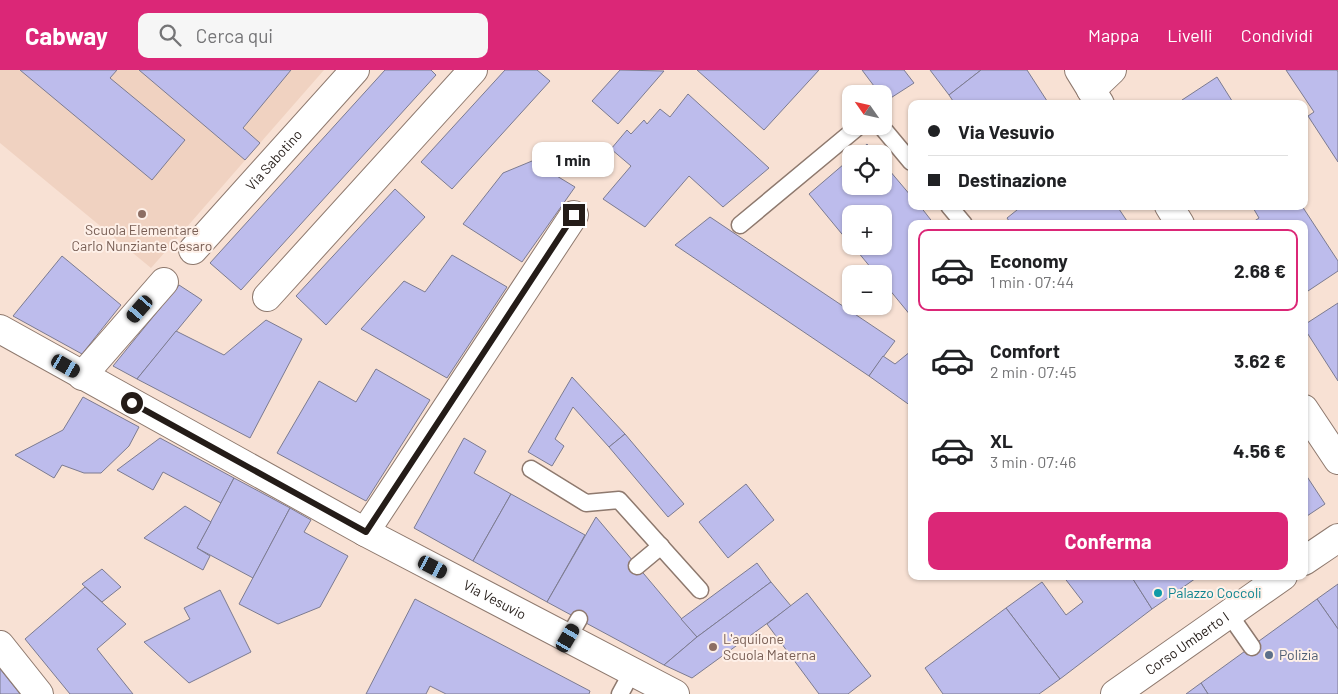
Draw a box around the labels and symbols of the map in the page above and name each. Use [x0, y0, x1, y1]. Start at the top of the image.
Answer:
north arrow [842, 85, 892, 135]
street label: Via Sabotino [242, 126, 305, 194]
callout: 1 min [533, 142, 615, 178]
route end [563, 204, 585, 226]
marker: Scuola Elementare Carlo Nunziante Cesaro [136, 208, 148, 220]
place label: Scuola Elementare Carlo Nunziante Cesaro [72, 221, 212, 254]
car [124, 293, 155, 325]
car [49, 352, 82, 380]
route start [121, 392, 143, 414]
car [416, 554, 449, 580]
street label: Via Vesuvio [460, 576, 529, 623]
place label: Palazzo Coccoli [1168, 584, 1262, 601]
marker: Palazzo Coccoli [1152, 587, 1164, 599]
street label: Corso Umberto I [1142, 608, 1232, 678]
car [554, 621, 581, 655]
place label: L'aquilone Scuola Materna [723, 630, 816, 663]
marker: L'aquilone Scuola Materna [707, 641, 719, 653]
place label: Polizia [1279, 646, 1318, 663]
marker: Polizia [1263, 649, 1275, 661]

